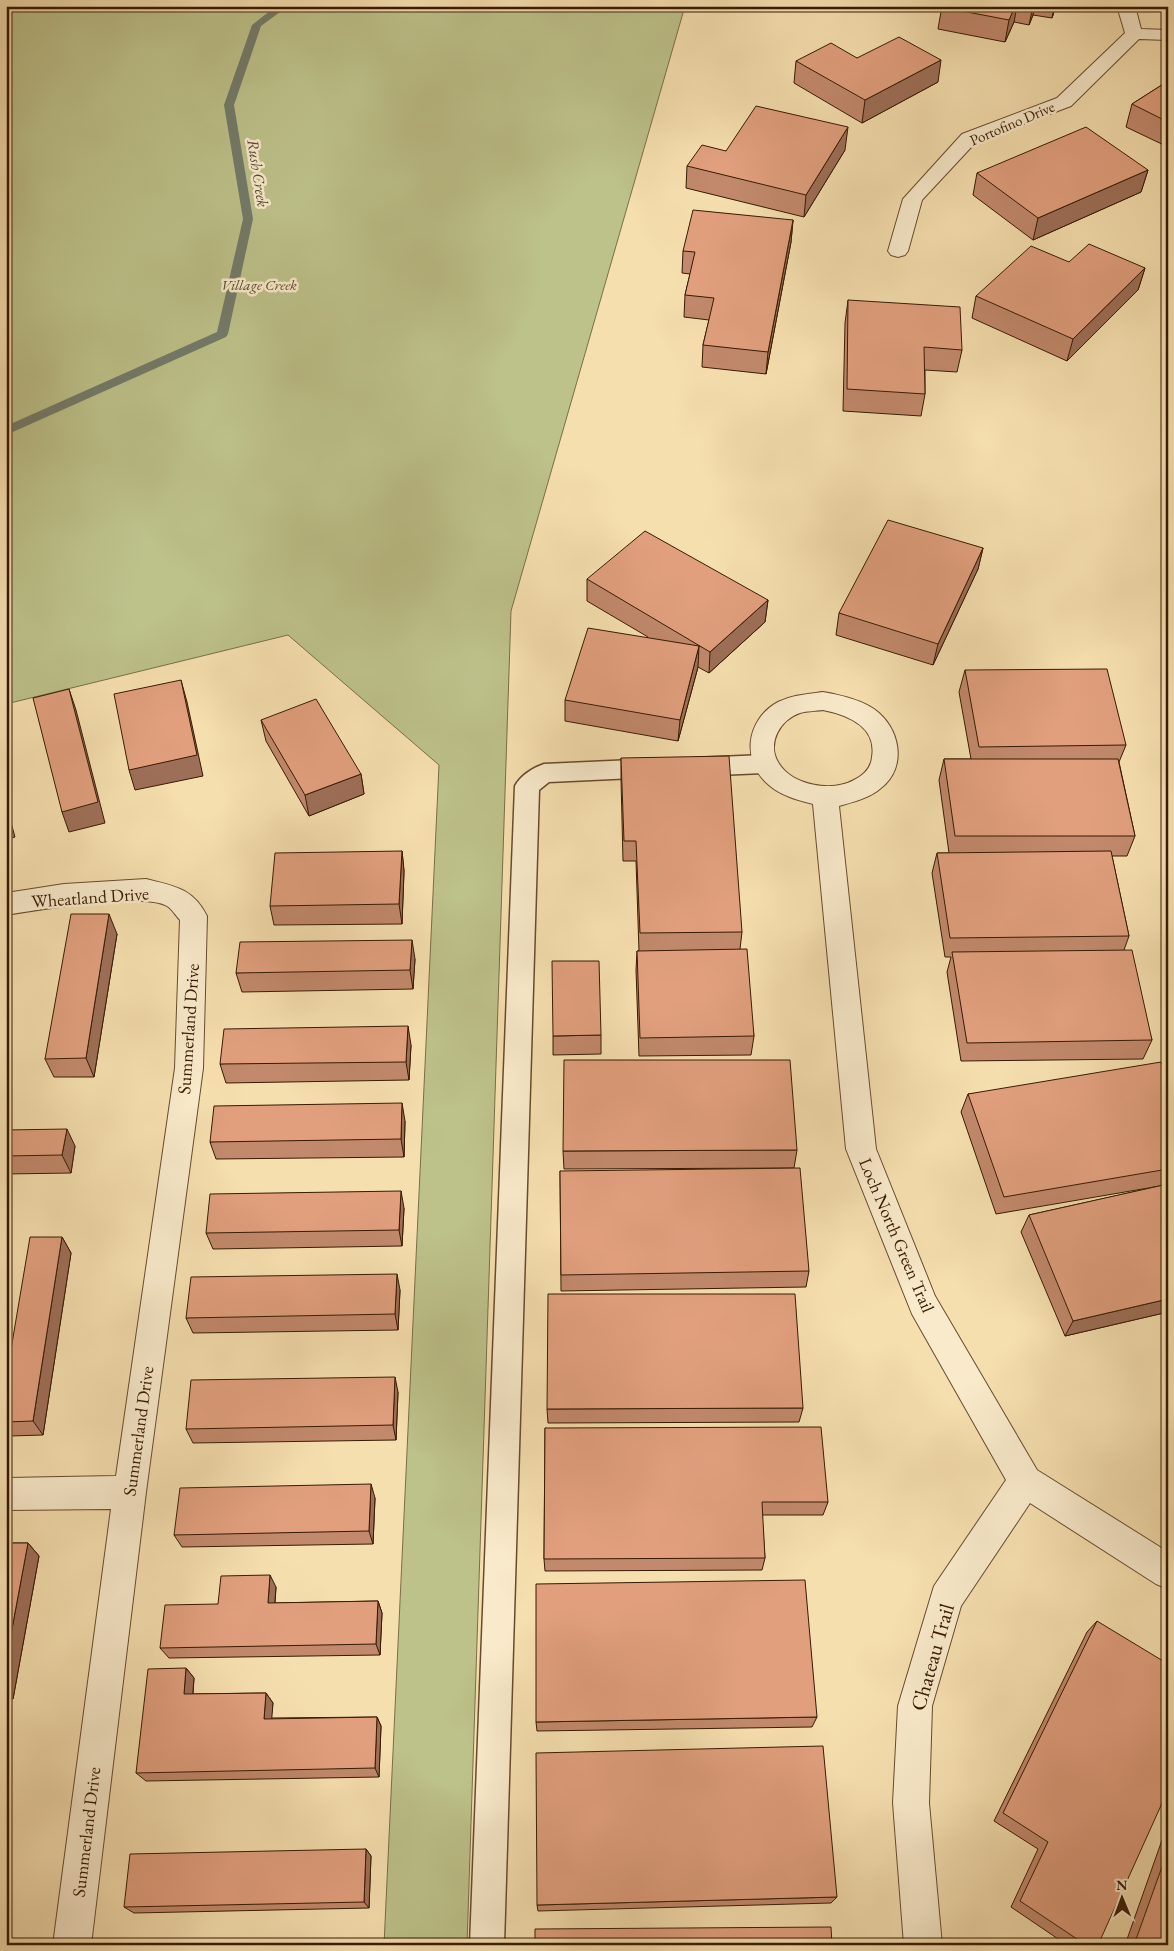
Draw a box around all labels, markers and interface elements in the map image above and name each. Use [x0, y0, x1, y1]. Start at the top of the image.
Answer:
street label: Portofino Drive [967, 97, 1057, 149]
water label: Rush Creek [242, 138, 274, 209]
park label: Village Creek [221, 275, 297, 294]
street label: Wheatland Drive [30, 881, 150, 913]
street label: Summerland Drive [172, 963, 204, 1095]
street label: Loch North Green Trail [854, 1154, 940, 1316]
street label: Summerland Drive [117, 1365, 159, 1497]
street label: Chateau Trail [904, 1600, 960, 1714]
street label: Summerland Drive [67, 1766, 105, 1898]
north arrow [1096, 1874, 1146, 1924]
text: N [1116, 1876, 1128, 1894]

